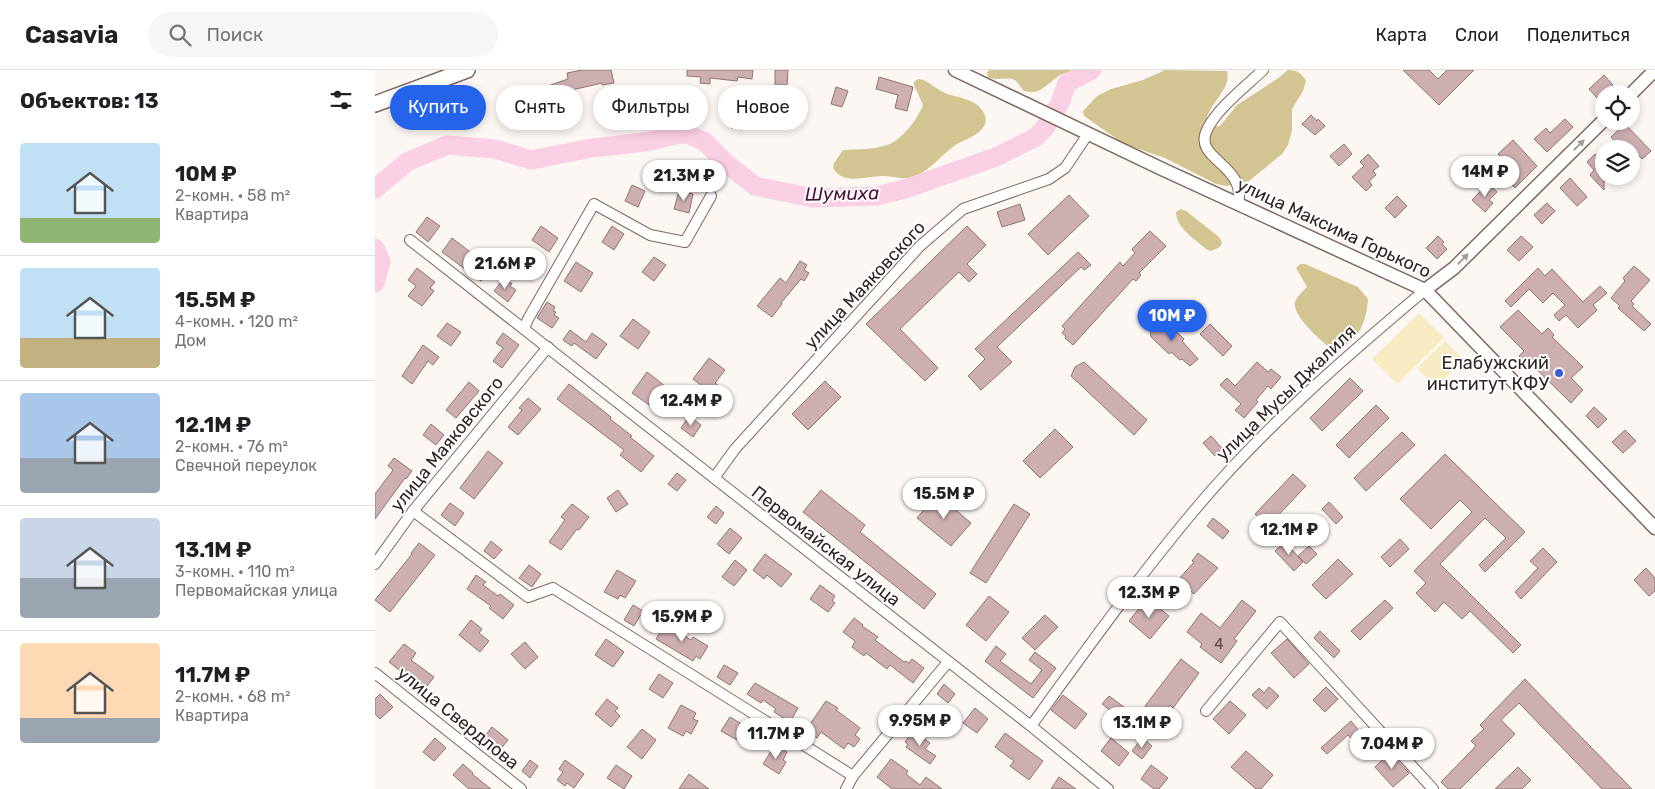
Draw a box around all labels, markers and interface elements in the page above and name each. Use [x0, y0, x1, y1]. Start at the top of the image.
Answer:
search box [148, 12, 498, 57]
text: Casavia [25, 21, 118, 49]
icon: search [166, 21, 194, 49]
text: Поиск [206, 23, 263, 46]
text: Карта [1376, 24, 1427, 46]
text: Слои [1455, 24, 1499, 46]
text: Поделиться [1527, 24, 1630, 46]
chip: Купить [390, 85, 486, 130]
chip: Снять [496, 85, 583, 130]
chip: Фильтры [593, 85, 708, 130]
chip: Новое [718, 85, 808, 130]
map controls [1595, 85, 1640, 185]
button: locate [1595, 85, 1640, 130]
icon: filters [327, 86, 355, 114]
text: Объектов: 13 [20, 88, 159, 113]
one-way arrow [1572, 139, 1584, 151]
button: layers [1595, 140, 1640, 185]
pin: 14M ₽ [1450, 156, 1520, 198]
pin: 21.3M ₽ [638, 160, 730, 202]
text: 10M ₽ [175, 161, 237, 186]
text: 14M ₽ [1461, 162, 1509, 181]
icon: home [60, 163, 120, 223]
text: 21.3M ₽ [653, 166, 715, 185]
street label: улица Максима Горького [1233, 173, 1435, 283]
water label: Шумиха [805, 181, 879, 206]
text: 2-комн. · 58 m² [175, 186, 290, 205]
text: Квартира [175, 205, 249, 224]
street label: улица Маяковского [800, 216, 930, 354]
pin: 21.6M ₽ [459, 248, 551, 290]
one-way arrow [1456, 253, 1468, 265]
text: 21.6M ₽ [474, 254, 536, 273]
text: 15.5M ₽ [175, 287, 255, 312]
icon: home [60, 288, 120, 348]
pin: 10M ₽ [1137, 300, 1207, 342]
text: 10M ₽ [1148, 306, 1196, 325]
text: 4-комн. · 120 m² [175, 312, 298, 331]
street label: улица Мусы Джалиля [1212, 321, 1360, 465]
text: Дом [175, 331, 206, 350]
place label: Елабужский институт КФУ [1427, 352, 1549, 395]
marker: Елабужский институт КФУ [1553, 367, 1565, 379]
street label: улица Маяковского [386, 372, 508, 516]
pin: 12.4M ₽ [645, 384, 737, 427]
text: 12.4M ₽ [660, 391, 722, 410]
text: 12.1M ₽ [175, 412, 251, 437]
icon: home [60, 413, 120, 473]
text: 2-комн. · 76 m² [175, 437, 288, 456]
text: Свечной переулок [175, 456, 317, 475]
pin: 15.5M ₽ [898, 478, 990, 520]
street label: Первомайская улица [747, 481, 905, 611]
text: 15.5M ₽ [913, 484, 975, 503]
pin: 12.1M ₽ [1243, 514, 1335, 556]
text: 12.1M ₽ [1260, 520, 1318, 539]
text: 13.1M ₽ [175, 537, 251, 562]
icon: home [60, 538, 120, 598]
text: 3-комн. · 110 m² [175, 562, 295, 581]
pin: 12.3M ₽ [1103, 576, 1195, 619]
text: Первомайская улица [175, 581, 337, 600]
text: 12.3M ₽ [1118, 583, 1180, 602]
pin: 15.9M ₽ [636, 600, 728, 643]
text: 15.9M ₽ [652, 607, 712, 626]
house number: 4 [1214, 635, 1224, 653]
text: 11.7M ₽ [175, 662, 250, 687]
street label: улица Свердлова [393, 662, 523, 774]
icon: home [60, 663, 120, 723]
text: 2-комн. · 68 m² [175, 687, 290, 706]
pin: 9.95M ₽ [874, 704, 966, 747]
text: Квартира [175, 706, 249, 725]
pin: 13.1M ₽ [1096, 706, 1188, 749]
text: 9.95M ₽ [889, 711, 951, 730]
text: 13.1M ₽ [1113, 713, 1171, 732]
pin: 11.7M ₽ [730, 718, 822, 760]
text: 11.7M ₽ [747, 724, 805, 743]
pin: 7.04M ₽ [1346, 728, 1438, 770]
text: 7.04M ₽ [1361, 734, 1423, 753]

